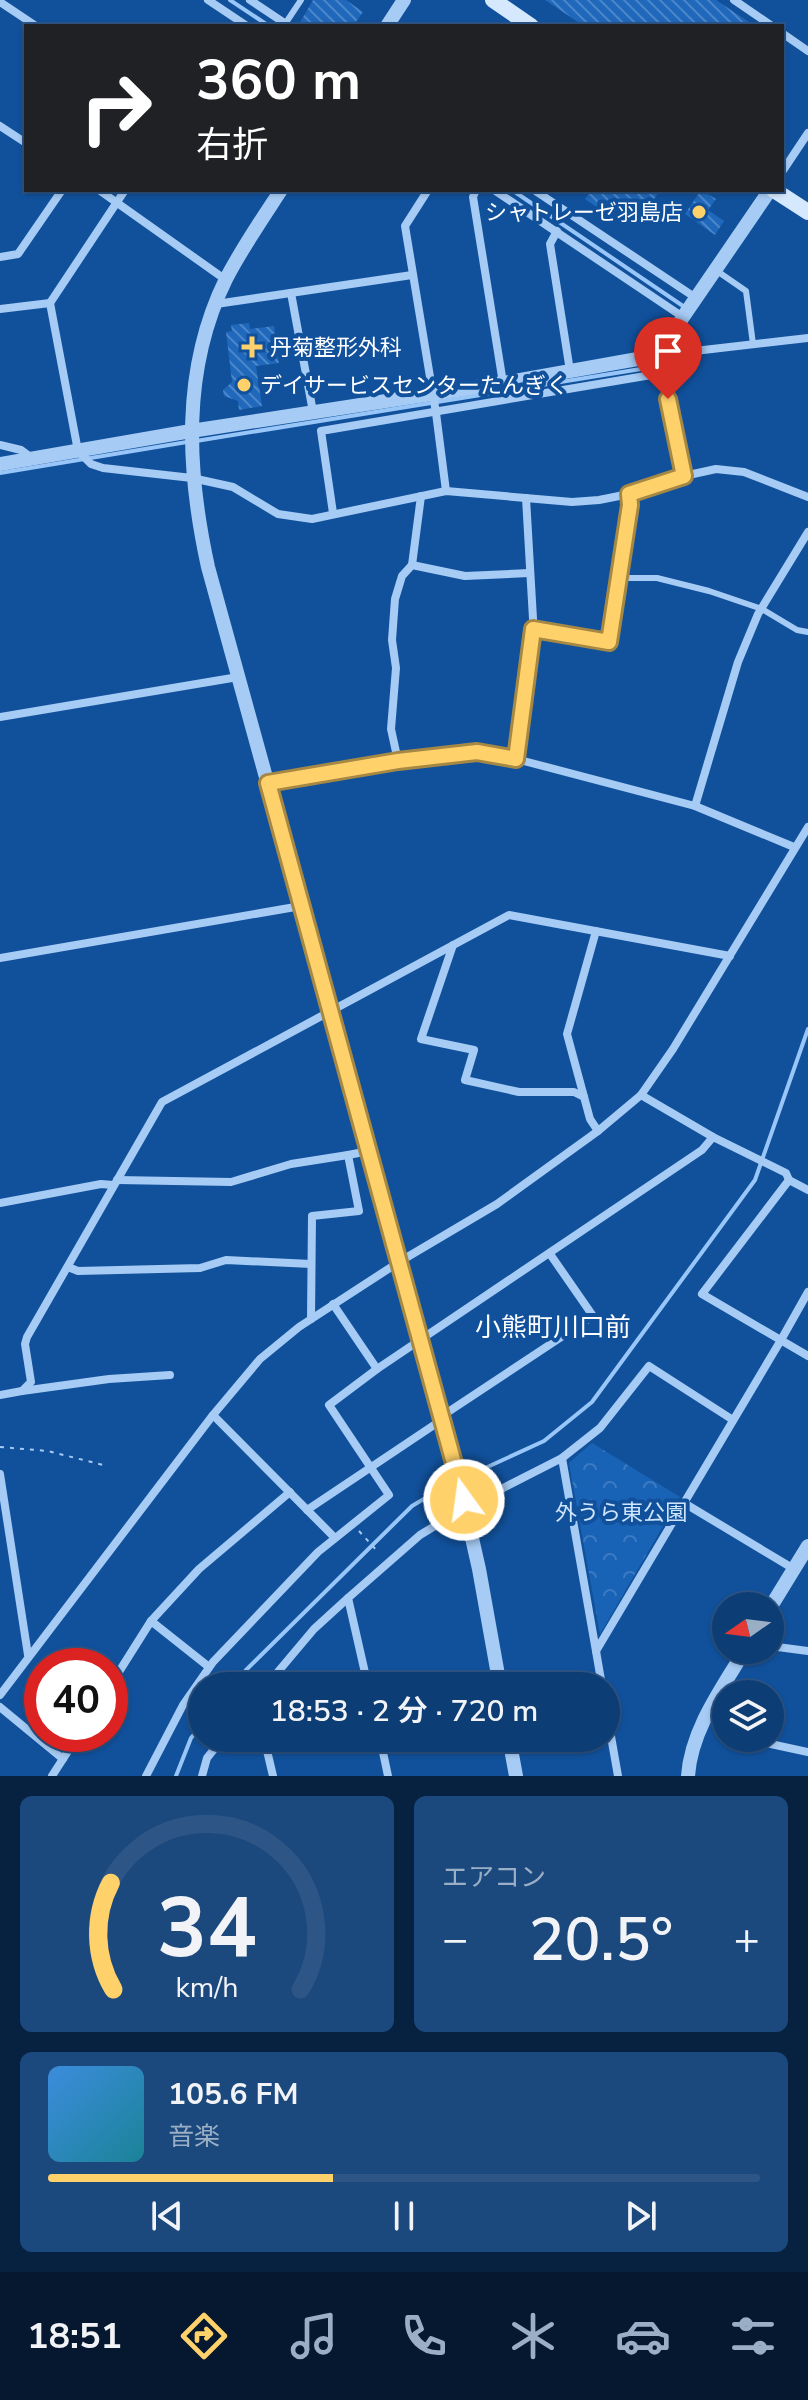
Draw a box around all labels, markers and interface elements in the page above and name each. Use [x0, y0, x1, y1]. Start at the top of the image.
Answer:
text: 360 m [196, 42, 361, 119]
icon: right [64, 56, 168, 160]
text: 右折 [196, 121, 268, 170]
place label: シャトレーゼ羽島店 [485, 198, 683, 228]
marker: シャトレーゼ羽島店 [690, 203, 708, 221]
pin [634, 317, 702, 399]
icon: arrive [646, 329, 690, 373]
place label: 丹菊整形外科 [270, 333, 402, 363]
marker: 丹菊整形外科 [241, 336, 263, 358]
place label: デイサービスセンターたんぎく [260, 371, 568, 401]
marker: デイサービスセンターたんぎく [235, 376, 253, 394]
district label: 小熊町川口前 [475, 1310, 631, 1345]
position arrow [422, 1458, 506, 1542]
park label: 外うら東公園 [555, 1498, 687, 1528]
north arrow [712, 1592, 784, 1664]
map controls [712, 1592, 784, 1752]
speed limit sign: 40 [24, 1648, 128, 1752]
button: layers [712, 1680, 784, 1752]
text: 18:53 · 2 分 · 720 m [270, 1691, 538, 1732]
text: エアコン [442, 1860, 546, 1895]
text: 34 [157, 1872, 257, 1985]
text: 20.5° [529, 1899, 673, 1981]
text: − [442, 1910, 468, 1970]
text: + [734, 1910, 760, 1970]
text: km/h [176, 1968, 238, 2007]
text: 105.6 FM [168, 2074, 298, 2115]
text: 音楽 [168, 2119, 220, 2154]
icon: previous [145, 2194, 189, 2238]
icon: pause [382, 2194, 426, 2238]
icon: next [619, 2194, 663, 2238]
icon: directions [176, 2308, 232, 2364]
icon: music [286, 2308, 342, 2364]
icon: phone [396, 2308, 452, 2364]
icon: climate [505, 2308, 561, 2364]
icon: car [615, 2308, 671, 2364]
icon: filters [725, 2308, 781, 2364]
text: 18:51 [27, 2312, 122, 2361]

